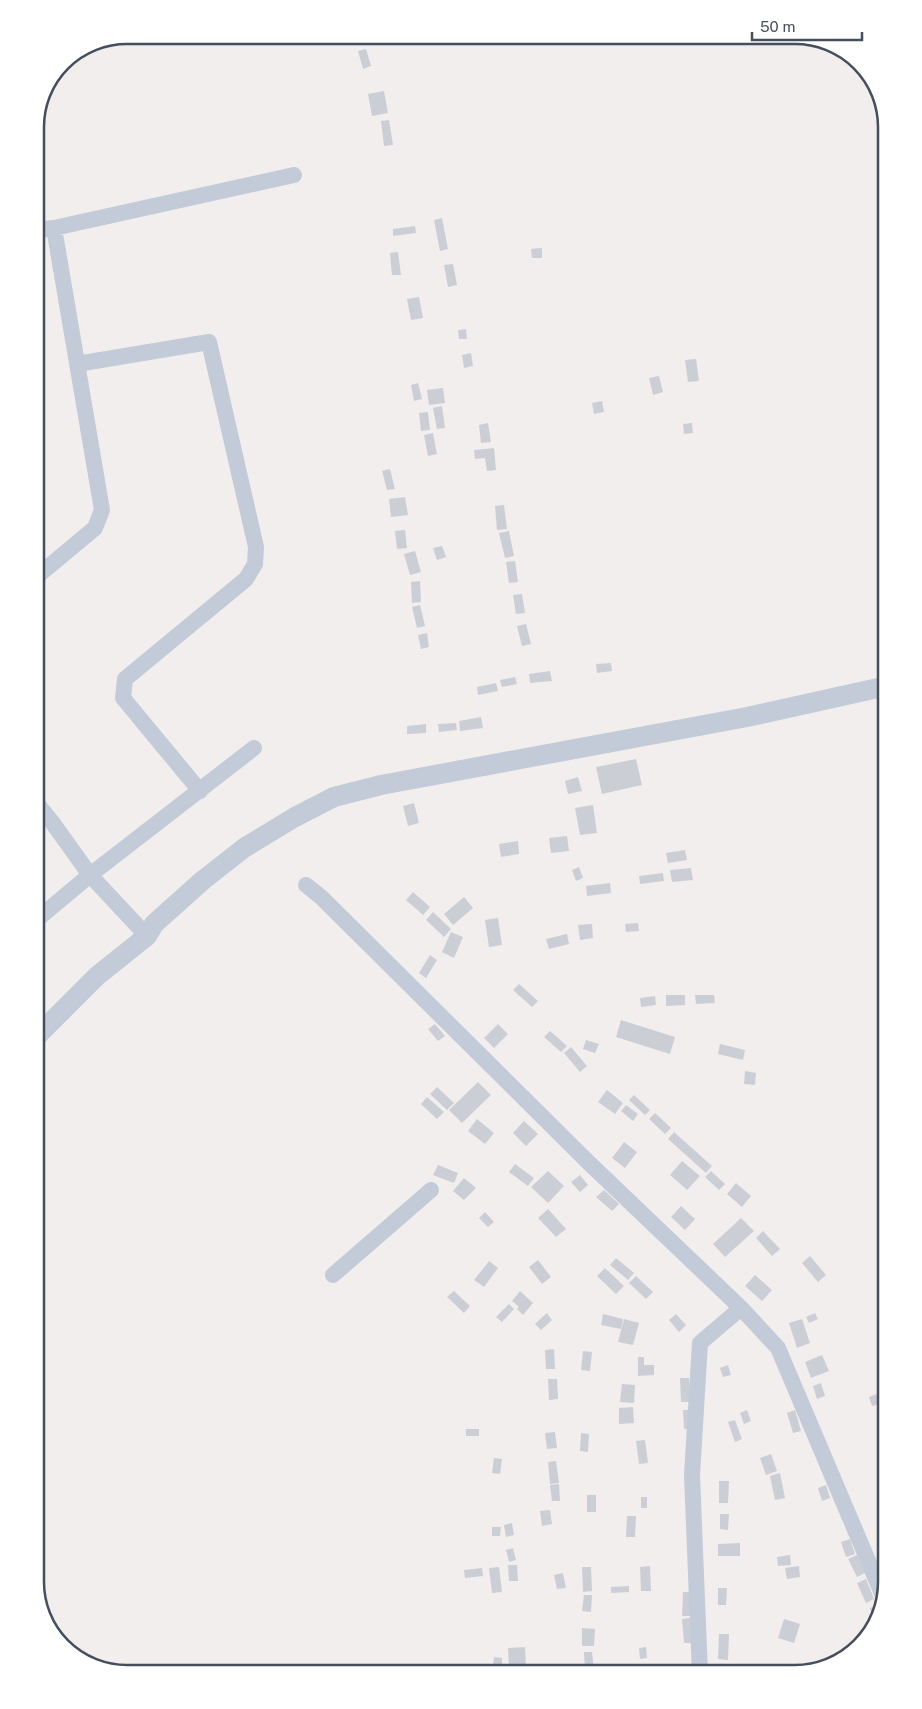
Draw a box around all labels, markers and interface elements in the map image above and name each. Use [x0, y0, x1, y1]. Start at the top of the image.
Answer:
scale bar [752, 10, 862, 42]
text: 50 m [760, 18, 795, 35]

